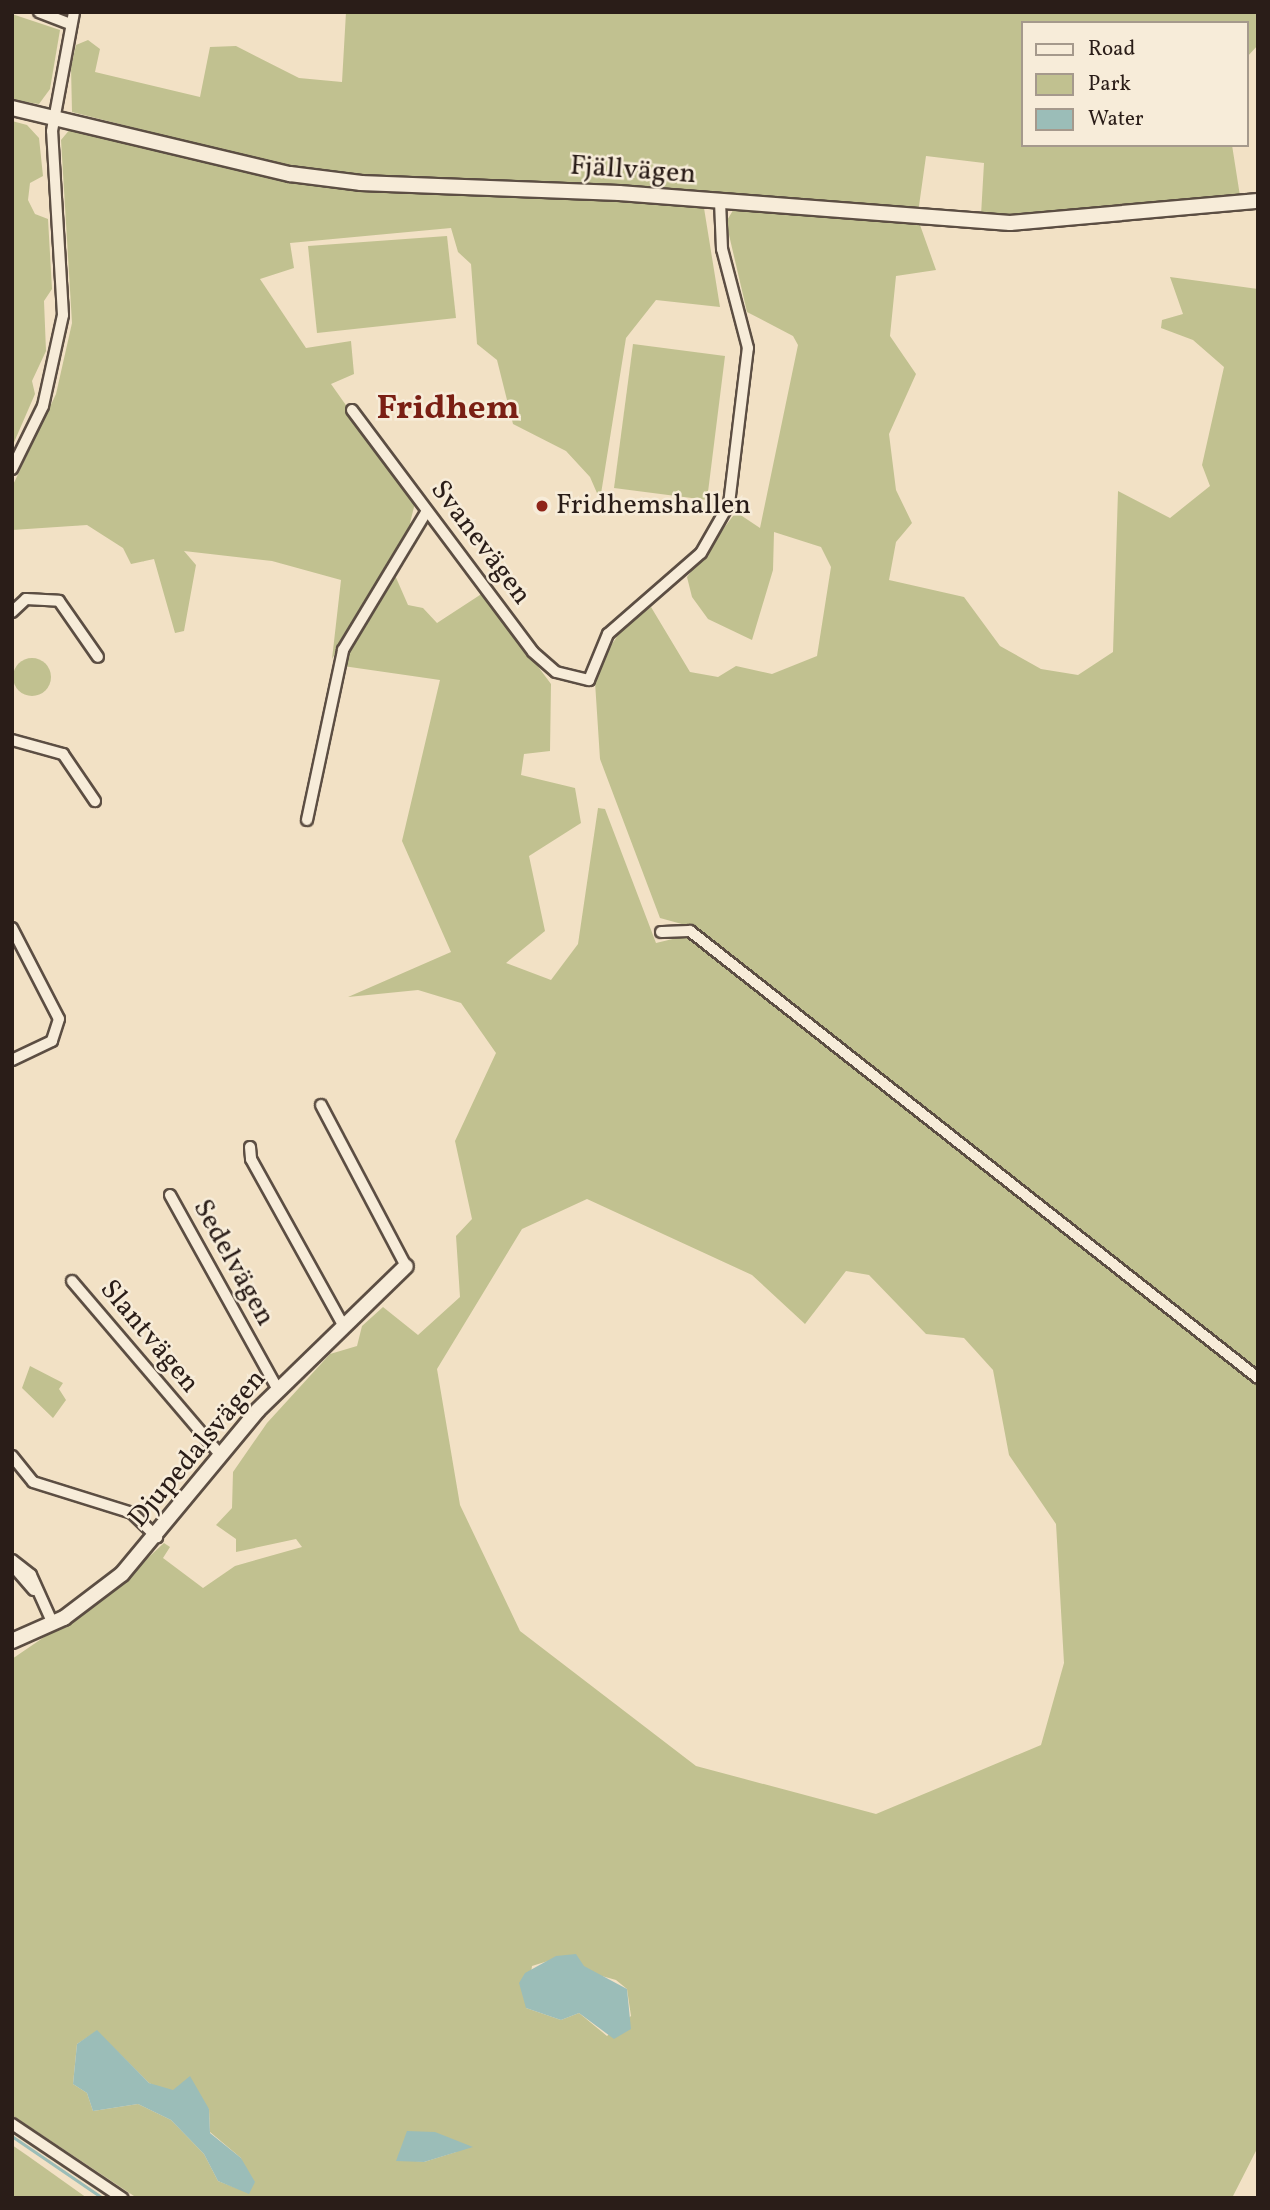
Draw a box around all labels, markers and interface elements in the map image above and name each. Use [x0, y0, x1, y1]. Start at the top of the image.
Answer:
legend [1021, 21, 1249, 147]
text: Road [1088, 35, 1135, 64]
text: Park [1088, 70, 1131, 99]
text: Water [1088, 105, 1144, 134]
street label: Fjällvägen [569, 150, 697, 192]
district label: Fridhem [377, 388, 519, 430]
street label: Svanevägen [422, 474, 538, 612]
place label: Fridhemshallen [556, 489, 751, 523]
marker: Fridhemshallen [534, 498, 550, 514]
street label: Sedelvägen [185, 1194, 281, 1332]
street label: Slantvägen [92, 1274, 206, 1400]
street label: Djupedalsvägen [122, 1363, 274, 1535]

